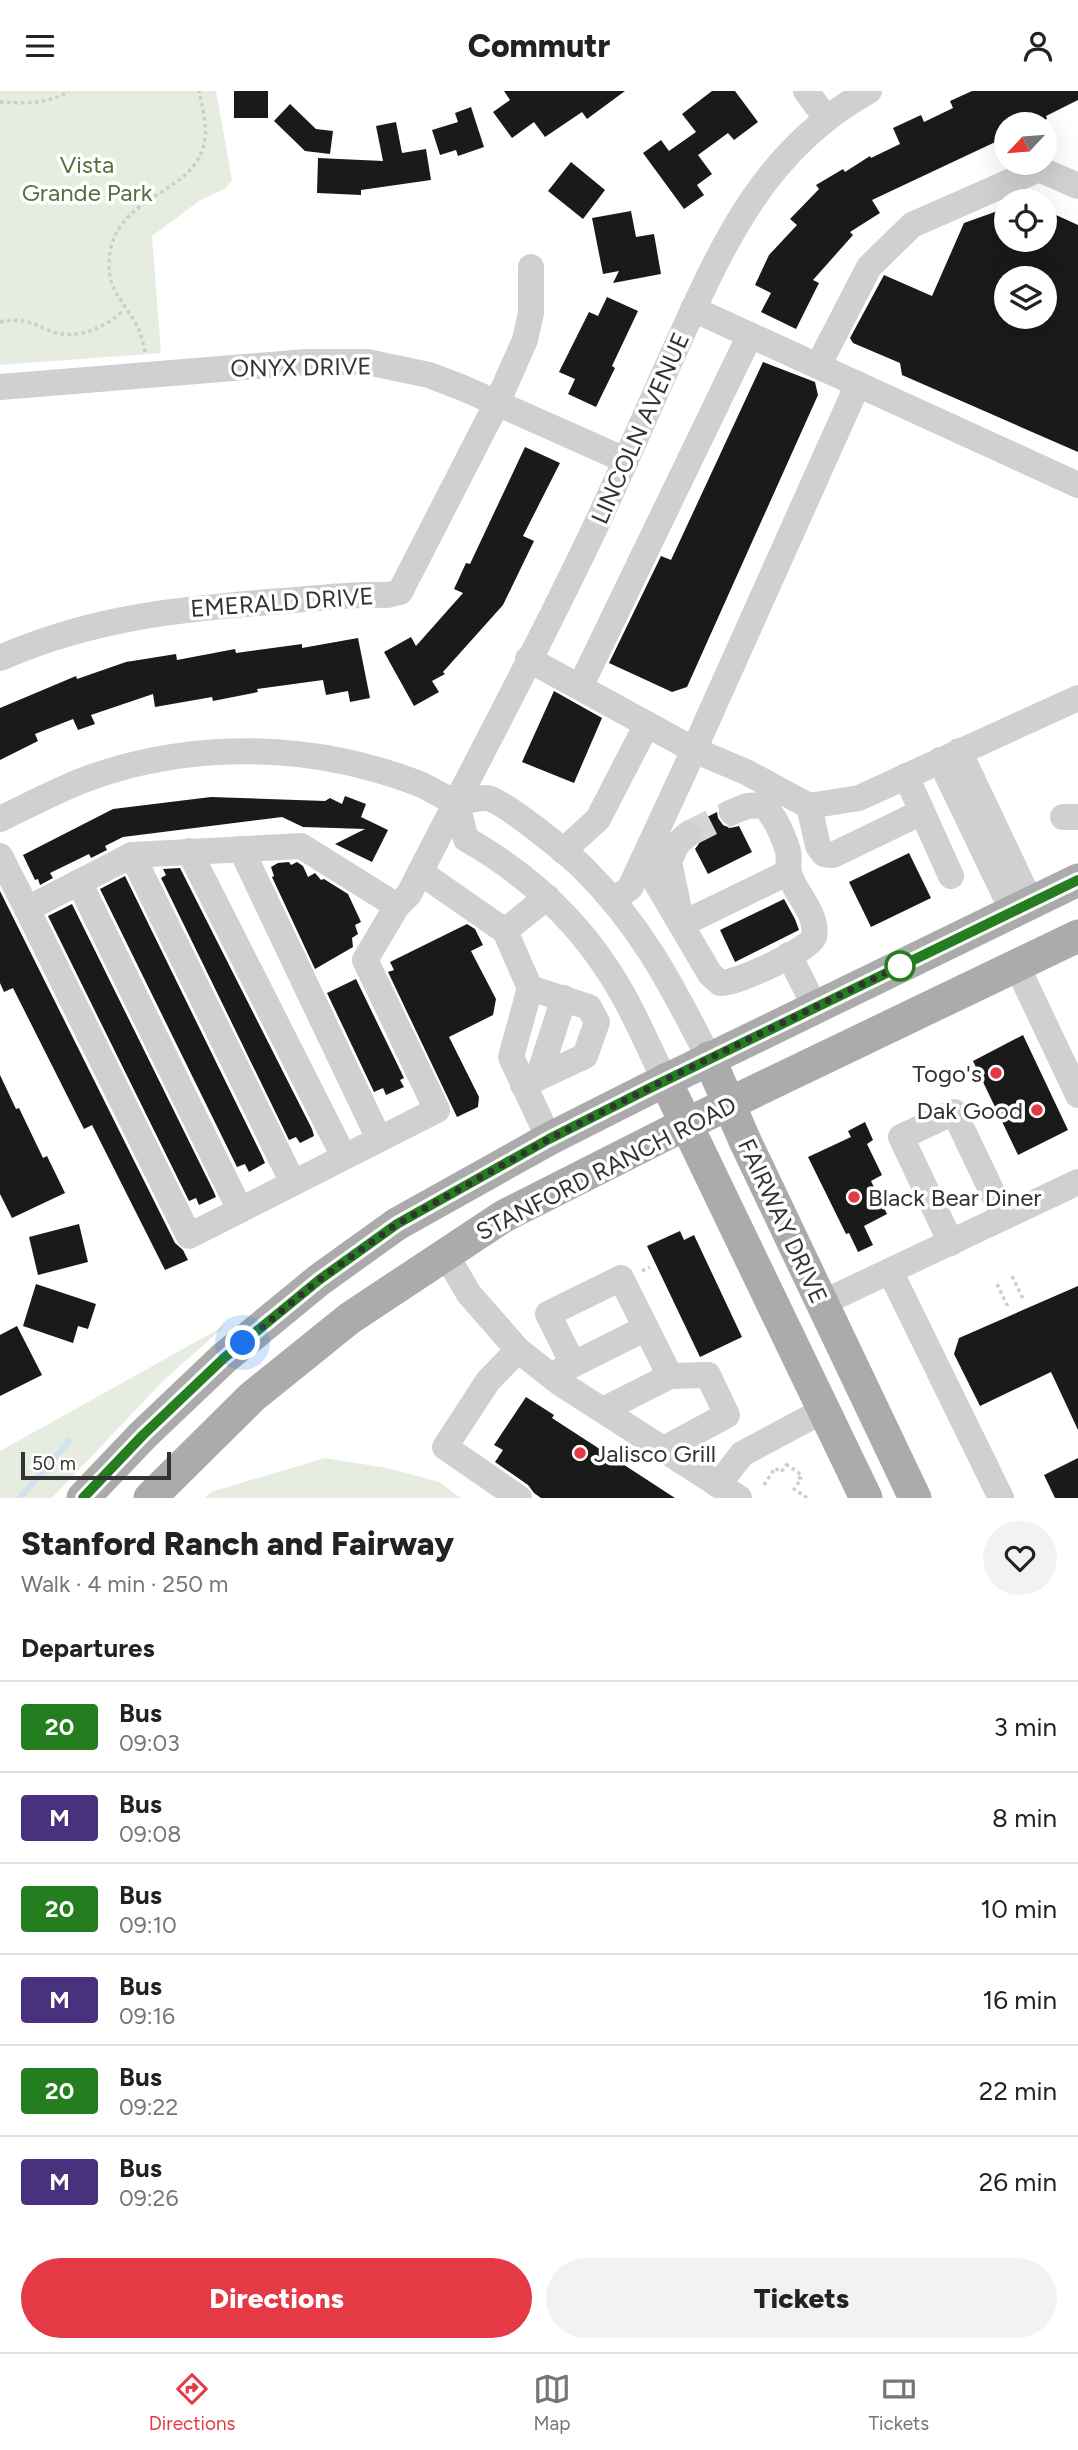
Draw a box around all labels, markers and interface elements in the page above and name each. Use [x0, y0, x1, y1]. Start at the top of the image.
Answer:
icon: menu [21, 27, 59, 65]
text: Commutr [468, 27, 610, 65]
icon: person [1019, 27, 1057, 65]
north arrow [994, 112, 1057, 175]
map controls [994, 112, 1057, 329]
park label: Vista Grande Park [22, 150, 153, 207]
button: locate [994, 189, 1057, 252]
button: layers [994, 266, 1057, 329]
street label: LINCOLN AVENUE [585, 328, 695, 528]
street label: ONYX DRIVE [230, 351, 372, 383]
street label: EMERALD DRIVE [189, 581, 375, 623]
unlabelled marker [885, 951, 915, 981]
place label: Togo's [912, 1059, 982, 1088]
marker: Togo's [988, 1065, 1004, 1081]
street label: STANFORD RANCH ROAD [471, 1090, 741, 1246]
place label: Dak Good [917, 1096, 1023, 1125]
marker: Dak Good [1029, 1102, 1045, 1118]
street label: FAIRWAY DRIVE [732, 1134, 834, 1308]
place label: Black Bear Diner [868, 1183, 1041, 1212]
marker: Black Bear Diner [846, 1189, 862, 1205]
your location [225, 1325, 260, 1360]
place label: Jalisco Grill [594, 1439, 716, 1468]
marker: Jalisco Grill [572, 1445, 588, 1461]
scale bar [21, 1449, 172, 1481]
text: 50 m [32, 1452, 76, 1475]
button: heart [983, 1521, 1057, 1595]
text: Stanford Ranch and Fairway [21, 1524, 454, 1563]
text: Walk · 4 min · 250 m [21, 1570, 228, 1598]
text: Departures [21, 1632, 155, 1664]
text: Bus [119, 1697, 162, 1729]
text: 3 min [994, 1711, 1057, 1743]
text: 20 [45, 1712, 74, 1741]
text: 09:03 [119, 1729, 180, 1757]
text: Bus [119, 1788, 162, 1820]
text: 8 min [992, 1802, 1057, 1834]
text: M [49, 1803, 70, 1832]
text: 09:08 [119, 1820, 181, 1848]
text: Bus [119, 1879, 162, 1911]
text: 10 min [981, 1893, 1057, 1925]
text: 20 [45, 1894, 74, 1923]
text: 09:10 [119, 1911, 177, 1939]
text: Bus [119, 1970, 162, 2002]
text: 16 min [982, 1984, 1057, 2016]
text: M [49, 1985, 70, 2014]
text: 09:16 [119, 2002, 175, 2030]
text: Bus [119, 2061, 162, 2093]
text: 22 min [979, 2075, 1057, 2107]
text: 20 [45, 2076, 74, 2105]
text: 09:22 [119, 2093, 178, 2121]
text: Bus [119, 2152, 162, 2184]
text: 26 min [979, 2166, 1057, 2198]
text: M [49, 2167, 70, 2196]
text: 09:26 [119, 2184, 178, 2212]
button: Directions [21, 2258, 532, 2338]
button: Tickets [546, 2258, 1057, 2338]
tab: Directions [149, 2370, 235, 2435]
tab: Map [533, 2370, 571, 2435]
tab: Tickets [869, 2370, 929, 2435]

